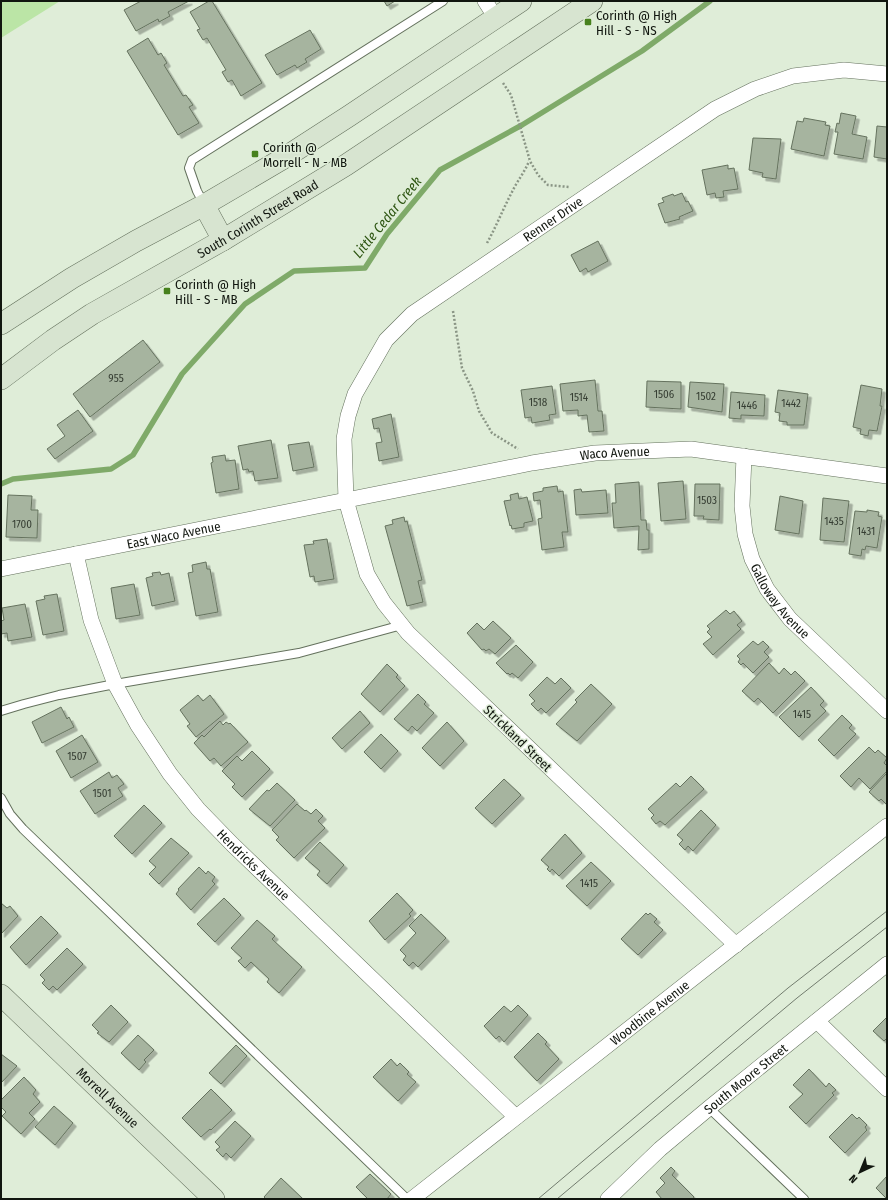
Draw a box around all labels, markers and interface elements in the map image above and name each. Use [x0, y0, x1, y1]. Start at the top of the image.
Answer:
place label: Corinth @ High Hill - S - NS [596, 8, 677, 38]
marker: Corinth @ High Hill - S - NS [583, 17, 593, 27]
place label: Corinth @ Morrell - N - MB [263, 140, 347, 170]
marker: Corinth @ Morrell - N - MB [250, 149, 260, 159]
water label: Little Cedar Creek [349, 173, 425, 261]
street label: South Corinth Street Road [195, 177, 321, 261]
street label: Renner Drive [520, 194, 586, 245]
place label: Corinth @ High Hill - S - MB [175, 277, 256, 307]
marker: Corinth @ High Hill - S - MB [162, 286, 172, 296]
house number: 955 [108, 372, 124, 385]
house number: 1506 [654, 388, 675, 401]
house number: 1502 [696, 390, 716, 403]
house number: 1514 [570, 391, 589, 404]
house number: 1518 [529, 396, 548, 409]
house number: 1442 [781, 397, 801, 410]
house number: 1446 [737, 399, 758, 412]
street label: Waco Avenue [579, 444, 650, 463]
house number: 1503 [697, 494, 717, 507]
house number: 1435 [824, 515, 844, 528]
house number: 1700 [12, 518, 32, 531]
street label: East Waco Avenue [126, 518, 222, 552]
house number: 1431 [857, 525, 875, 538]
street label: Galloway Avenue [747, 561, 813, 642]
street label: Strickland Street [481, 702, 555, 775]
house number: 1415 [793, 708, 811, 721]
house number: 1507 [67, 750, 87, 763]
house number: 1501 [92, 787, 112, 800]
street label: Hendricks Avenue [214, 826, 293, 903]
house number: 1415 [580, 877, 598, 890]
street label: Woodbine Avenue [607, 977, 692, 1048]
street label: South Moore Street [701, 1040, 791, 1117]
street label: Morrell Avenue [73, 1065, 142, 1131]
north arrow [840, 1152, 880, 1192]
text: N [847, 1172, 860, 1186]

